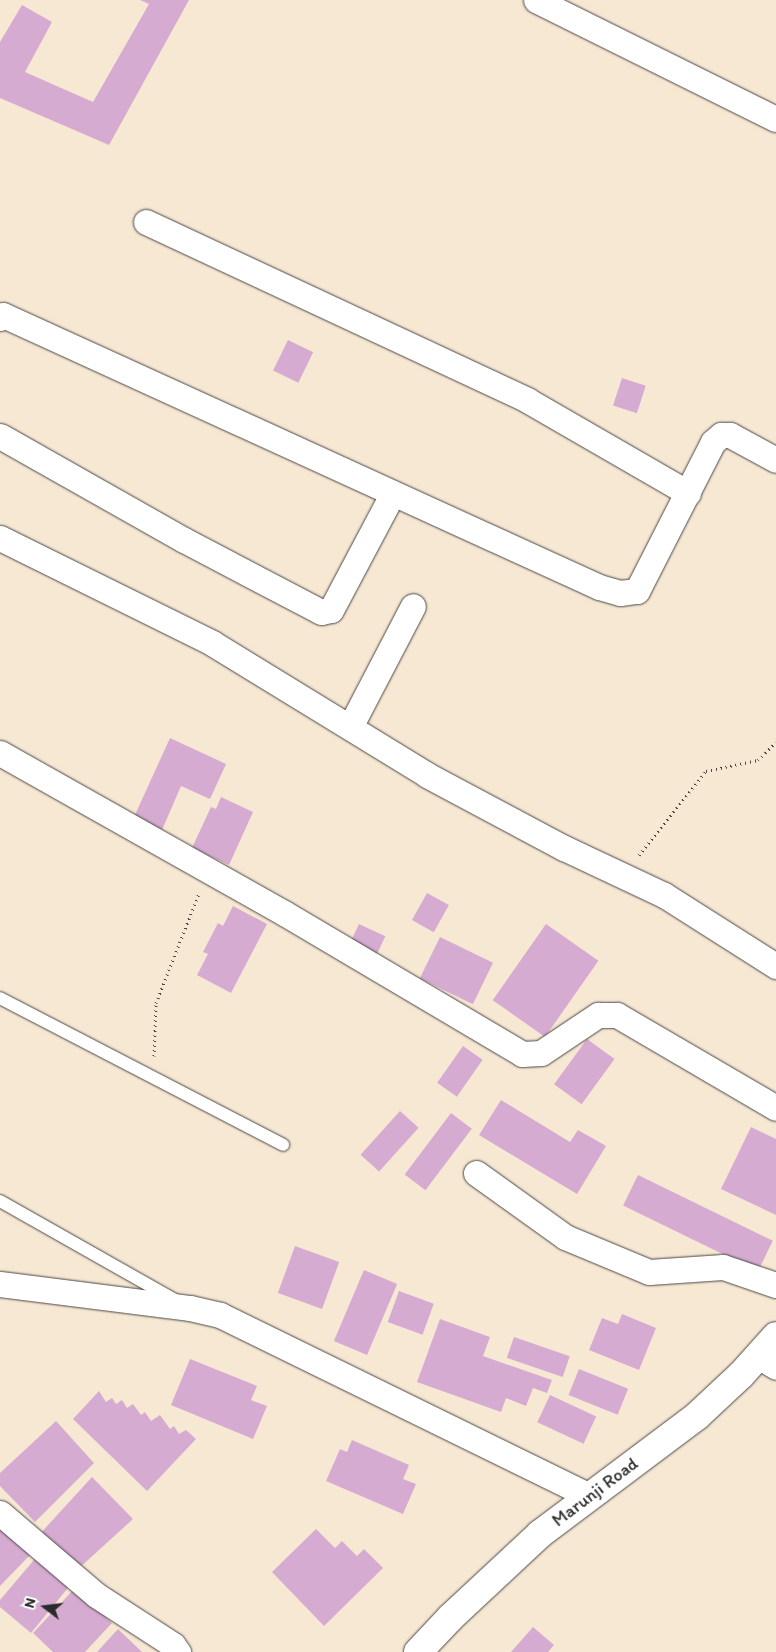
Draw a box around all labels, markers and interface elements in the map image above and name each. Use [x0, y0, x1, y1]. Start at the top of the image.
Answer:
street label: Marunji Road [548, 1453, 642, 1531]
north arrow [20, 1582, 70, 1632]
text: N [21, 1596, 39, 1610]

